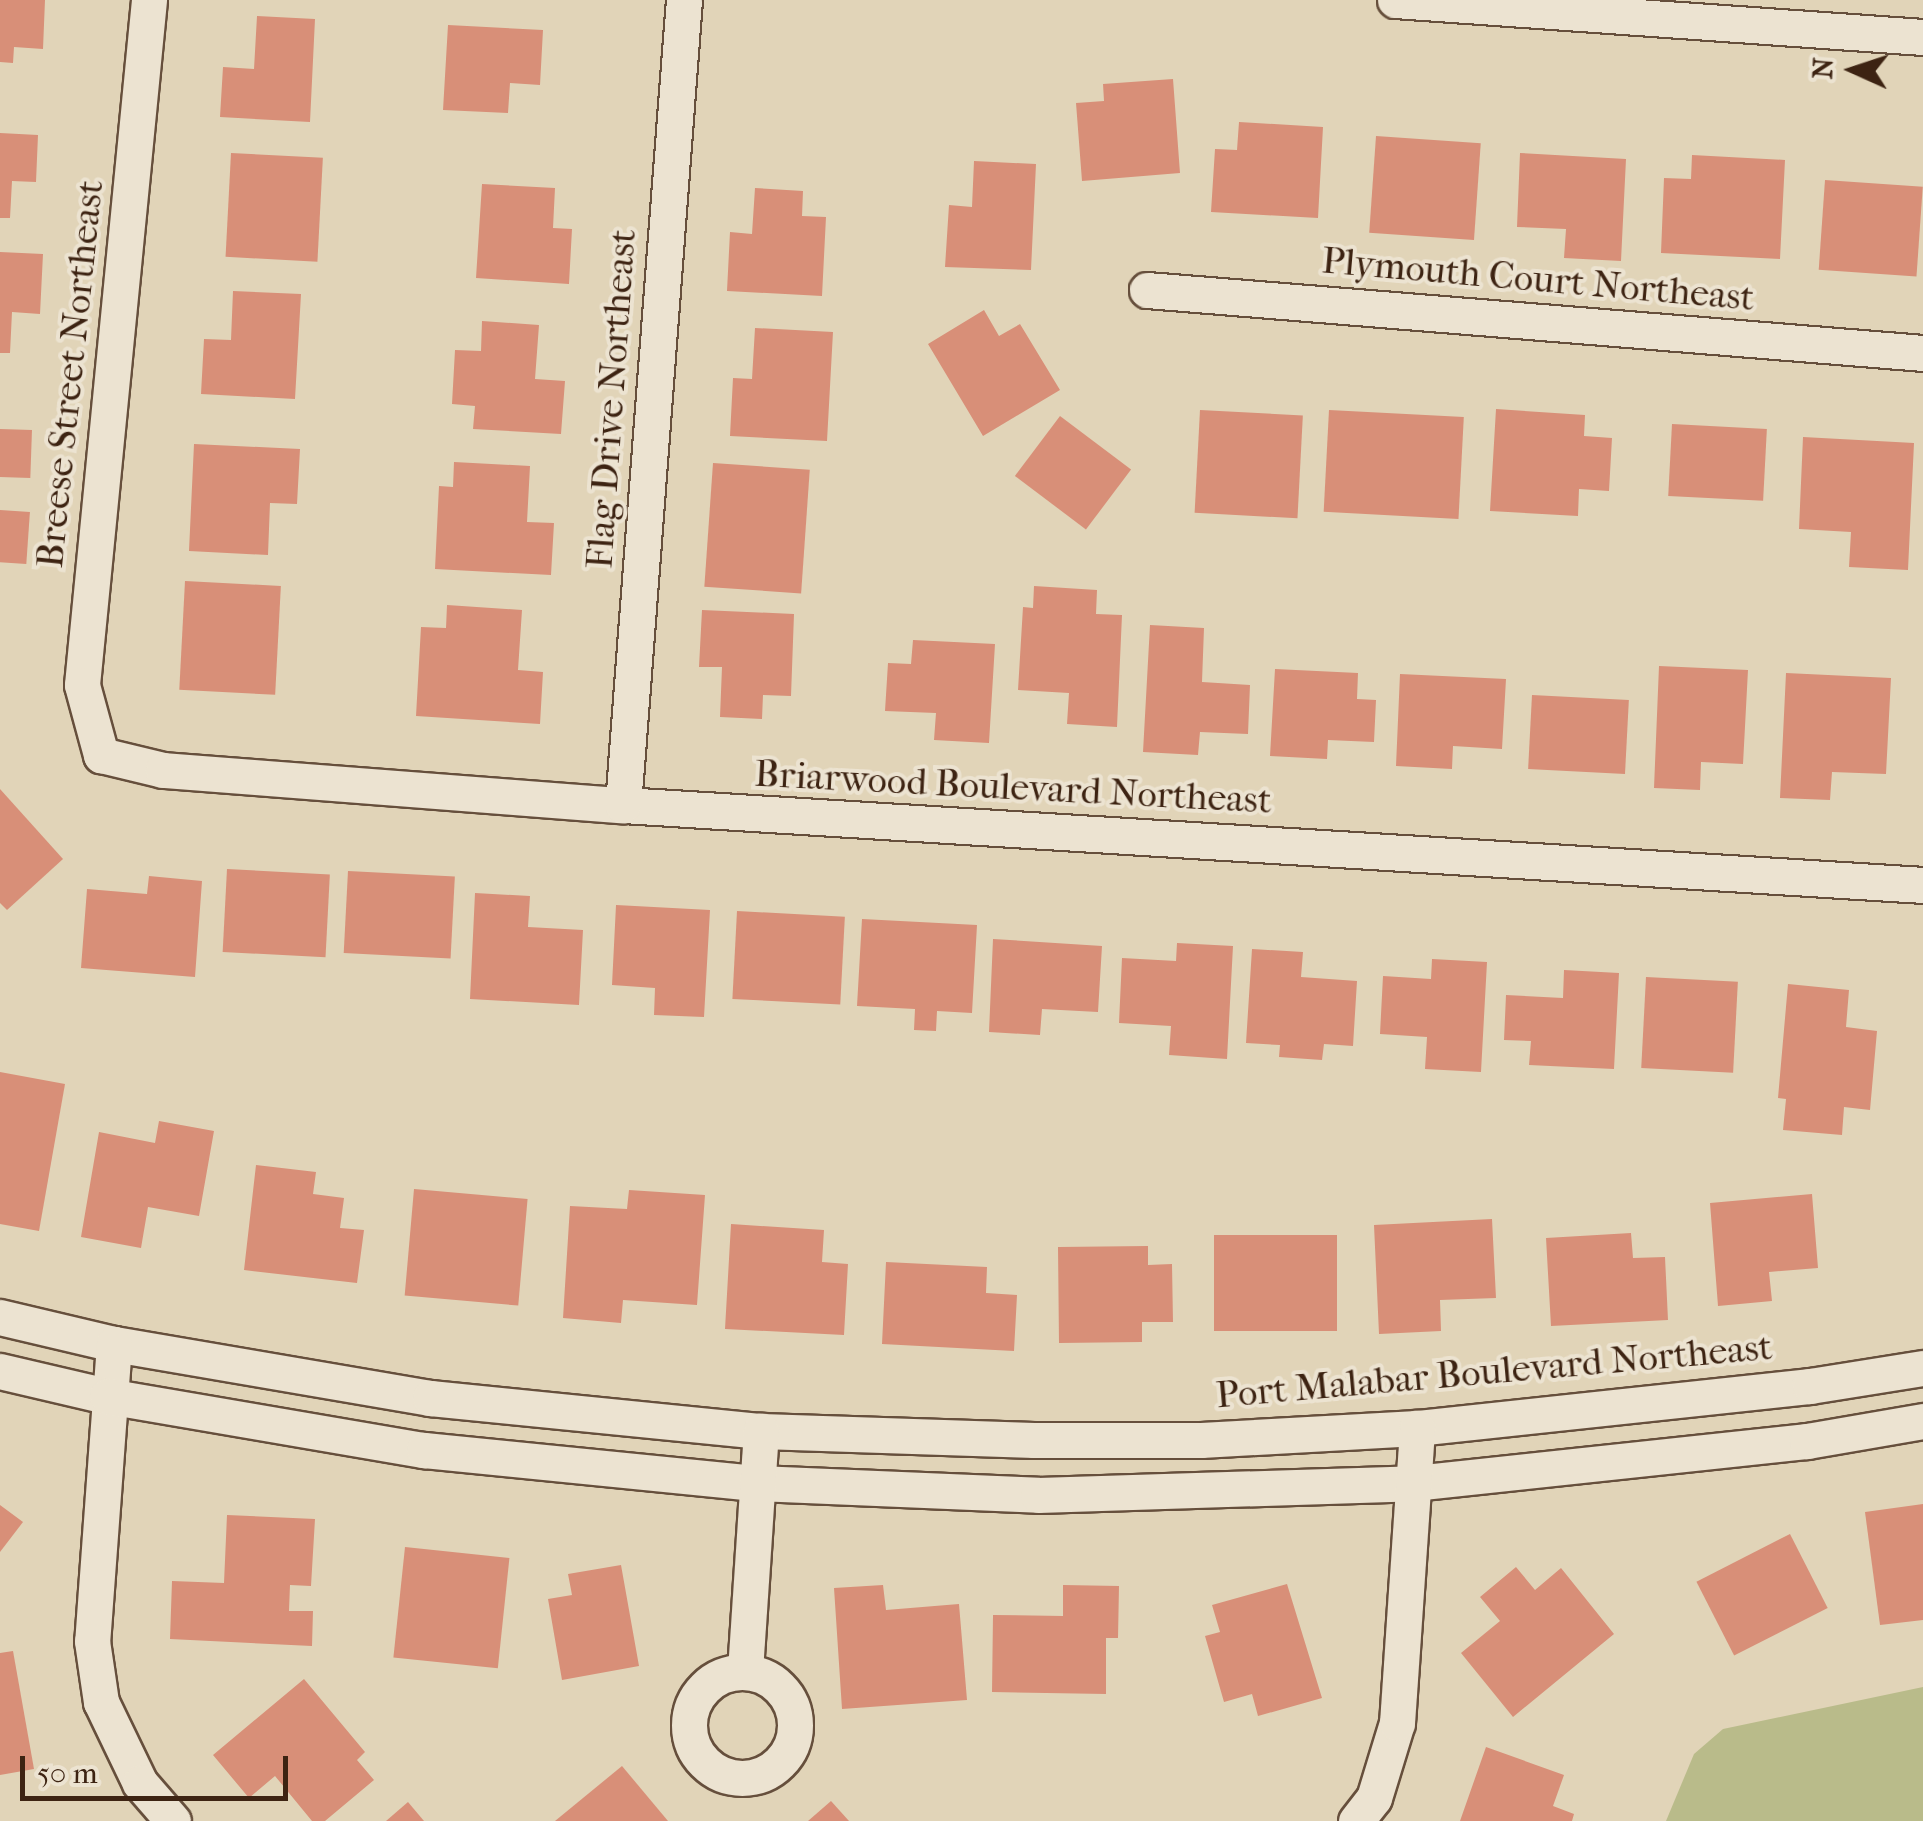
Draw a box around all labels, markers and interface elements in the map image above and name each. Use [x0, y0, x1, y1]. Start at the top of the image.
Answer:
north arrow [1803, 20, 1903, 120]
text: N [1806, 57, 1840, 80]
street label: Breese Street Northeast [27, 178, 113, 570]
street label: Flag Drive Northeast [576, 228, 646, 570]
street label: Plymouth Court Northeast [1320, 237, 1756, 321]
street label: Briarwood Boulevard Northeast [753, 751, 1273, 823]
street label: Port Malabar Boulevard Northeast [1214, 1324, 1774, 1418]
scale bar [25, 1736, 292, 1798]
text: 50 m [37, 1756, 98, 1791]

